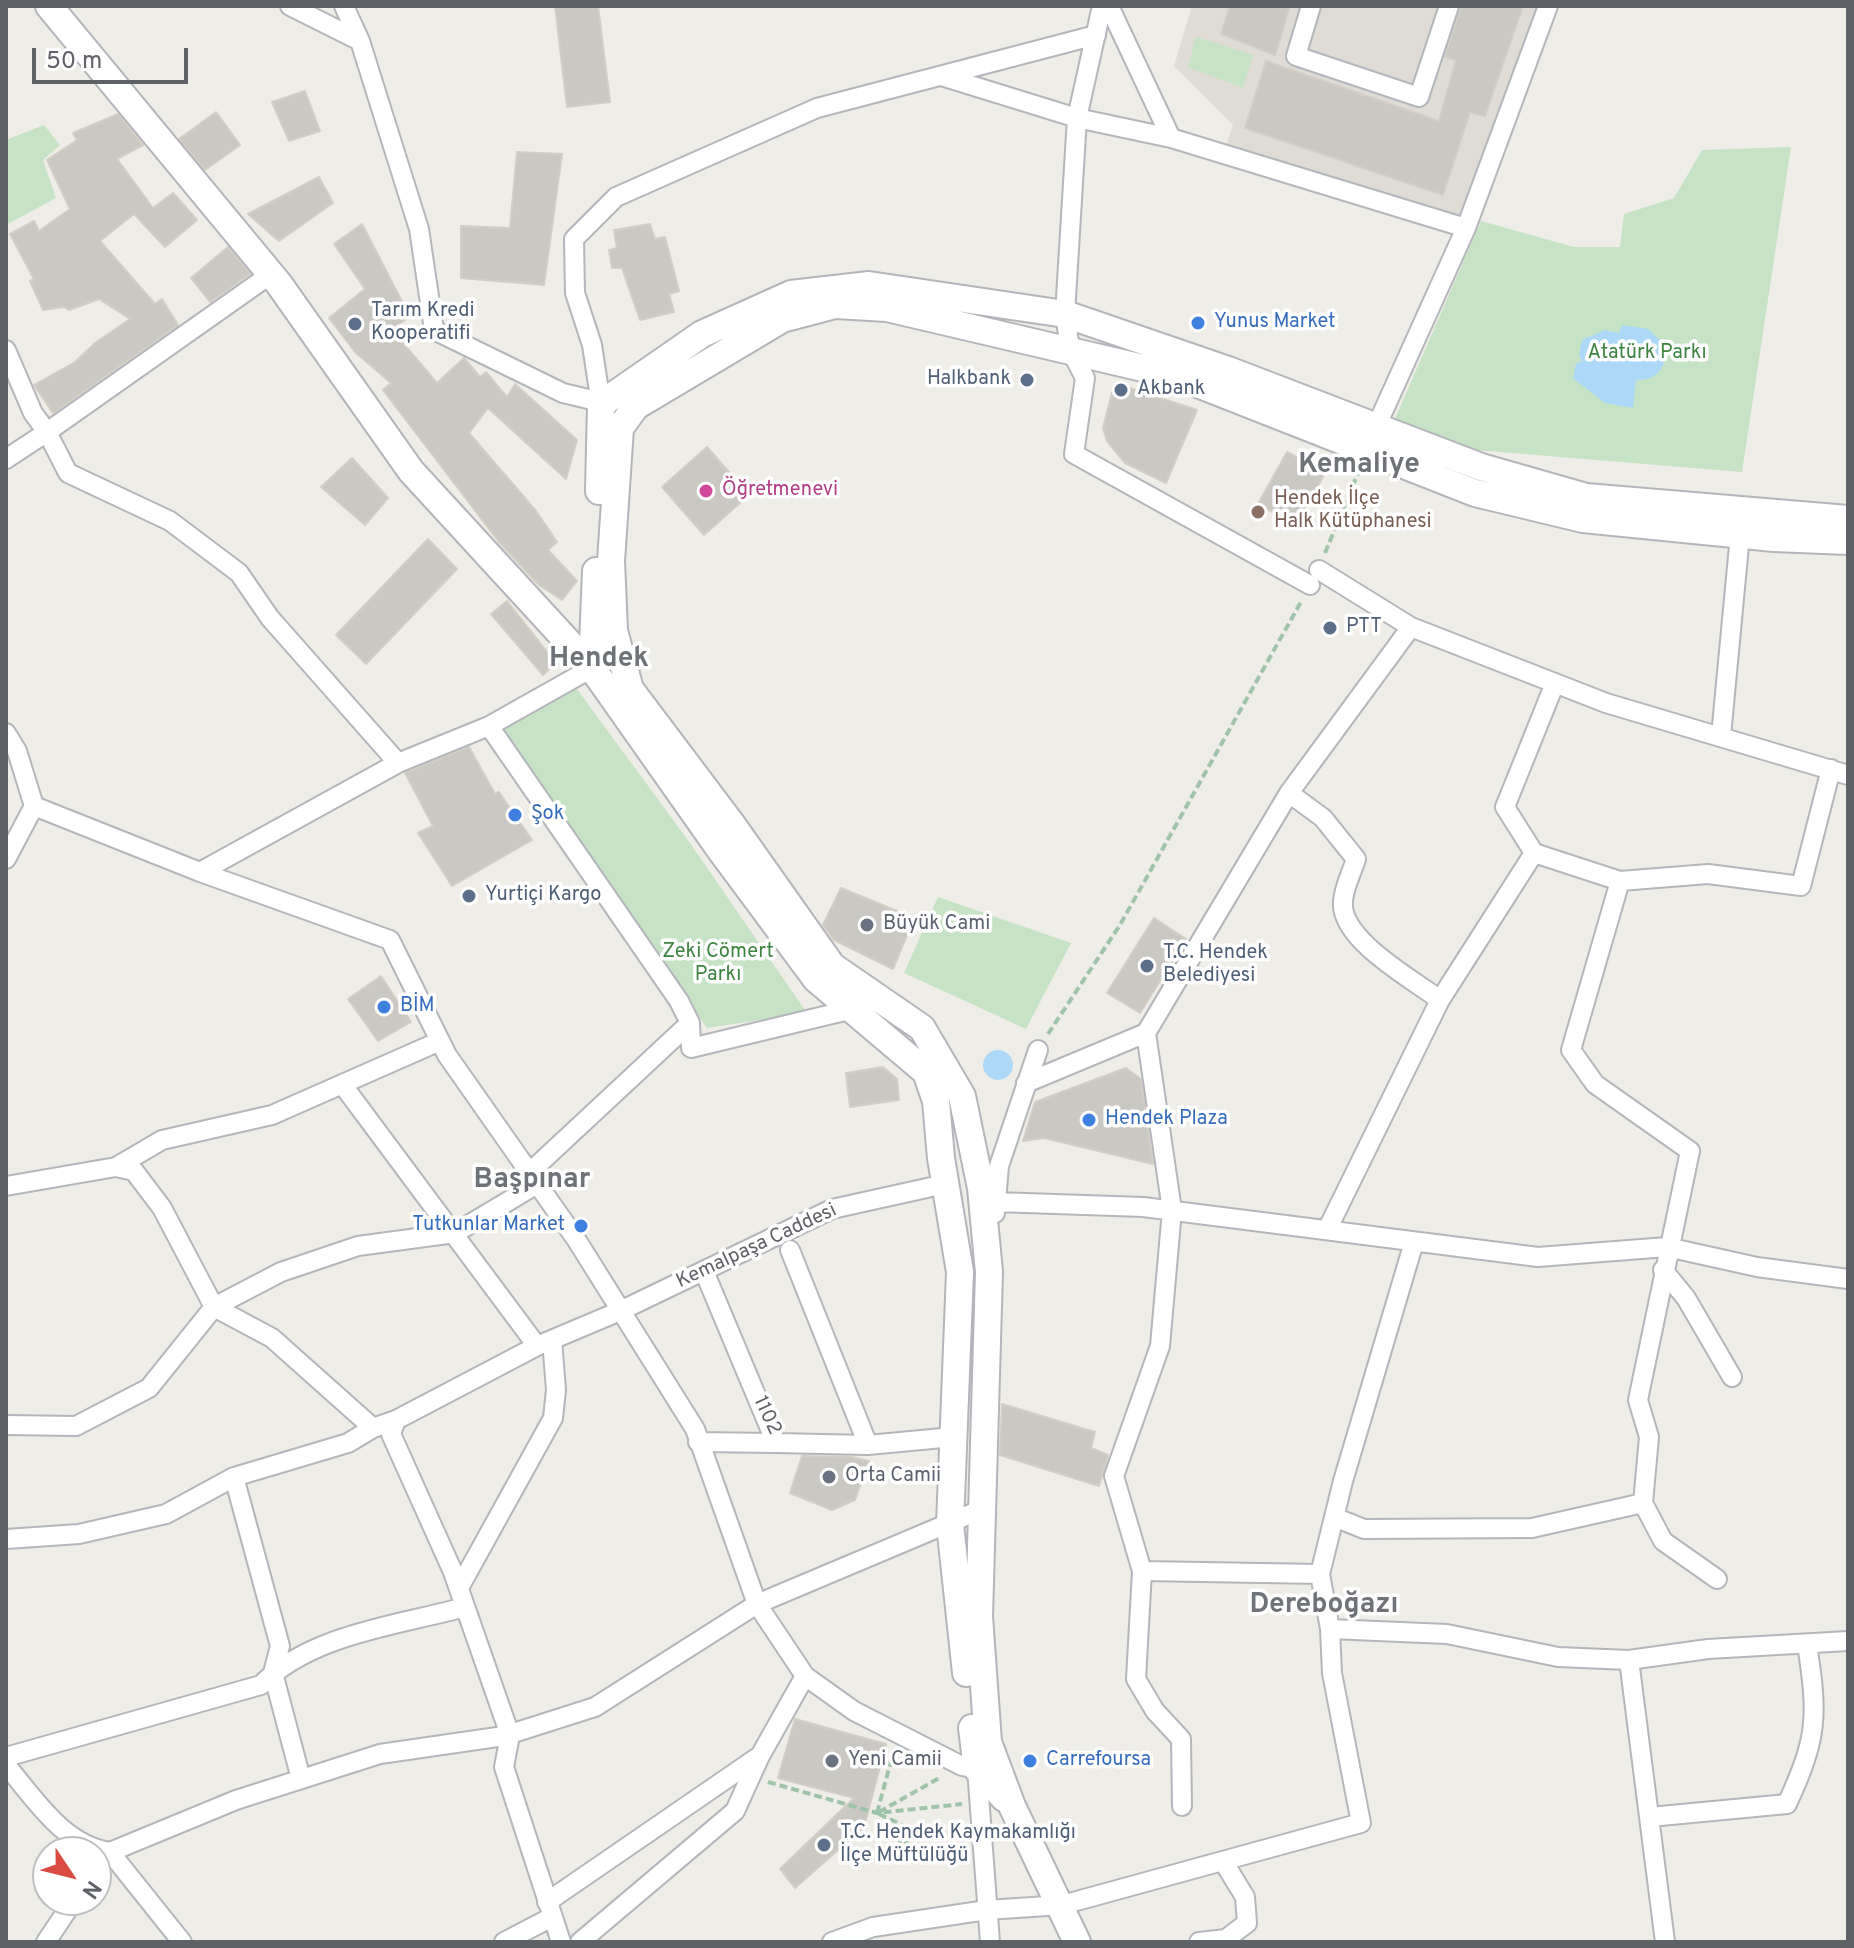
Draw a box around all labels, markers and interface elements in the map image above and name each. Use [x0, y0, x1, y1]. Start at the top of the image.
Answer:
scale bar [36, 32, 192, 82]
text: 50 m [46, 47, 102, 77]
place label: Tarım Kredi Kooperatifi [371, 300, 475, 347]
place label: Yunus Market [1214, 311, 1336, 335]
marker: Yunus Market [1189, 314, 1207, 332]
marker: Tarım Kredi Kooperatifi [346, 315, 364, 333]
park label: Atatürk Parkı [1587, 342, 1707, 366]
place label: Halkbank [927, 368, 1011, 392]
marker: Halkbank [1018, 371, 1036, 389]
place label: Akbank [1137, 378, 1205, 402]
marker: Akbank [1112, 381, 1130, 399]
district label: Kemaliye [1298, 449, 1420, 483]
place label: Öğretmenevi [722, 479, 838, 503]
marker: Öğretmenevi [697, 482, 715, 500]
place label: Hendek İlçe Halk Kütüphanesi [1274, 488, 1432, 535]
marker: Hendek İlçe Halk Kütüphanesi [1249, 503, 1267, 521]
place label: PTT [1346, 616, 1382, 640]
marker: PTT [1321, 619, 1339, 637]
district label: Hendek [549, 643, 649, 677]
place label: Şok [531, 803, 564, 827]
marker: Şok [506, 806, 524, 824]
place label: Yurtiçi Kargo [485, 884, 601, 908]
marker: Yurtiçi Kargo [460, 887, 478, 905]
place label: Büyük Cami [883, 913, 990, 937]
marker: Büyük Cami [858, 916, 876, 934]
park label: Zeki Cömert Parkı [662, 941, 774, 988]
place label: T.C. Hendek Belediyesi [1163, 942, 1268, 989]
marker: T.C. Hendek Belediyesi [1138, 957, 1156, 975]
place label: BİM [400, 995, 435, 1019]
marker: BİM [375, 998, 393, 1016]
place label: Hendek Plaza [1105, 1108, 1228, 1132]
marker: Hendek Plaza [1080, 1111, 1098, 1129]
district label: Başpınar [474, 1164, 590, 1198]
street label: Kemalpaşa Caddesi [673, 1199, 841, 1295]
place label: Tutkunlar Market [412, 1214, 565, 1238]
marker: Tutkunlar Market [572, 1217, 590, 1235]
street label: 1102 [747, 1393, 785, 1439]
place label: Orta Camii [845, 1465, 941, 1489]
marker: Orta Camii [820, 1468, 838, 1486]
district label: Dereboğazı [1249, 1589, 1399, 1623]
place label: Yeni Camii [848, 1749, 942, 1773]
place label: Carrefoursa [1046, 1749, 1151, 1773]
marker: Yeni Camii [823, 1752, 841, 1770]
marker: Carrefoursa [1021, 1752, 1039, 1770]
place label: T.C. Hendek Kaymakamlığı İlçe Müftülüğü [840, 1822, 1076, 1869]
north arrow [32, 1836, 112, 1916]
marker: T.C. Hendek Kaymakamlığı İlçe Müftülüğü [815, 1836, 833, 1854]
text: N [75, 1875, 106, 1903]

